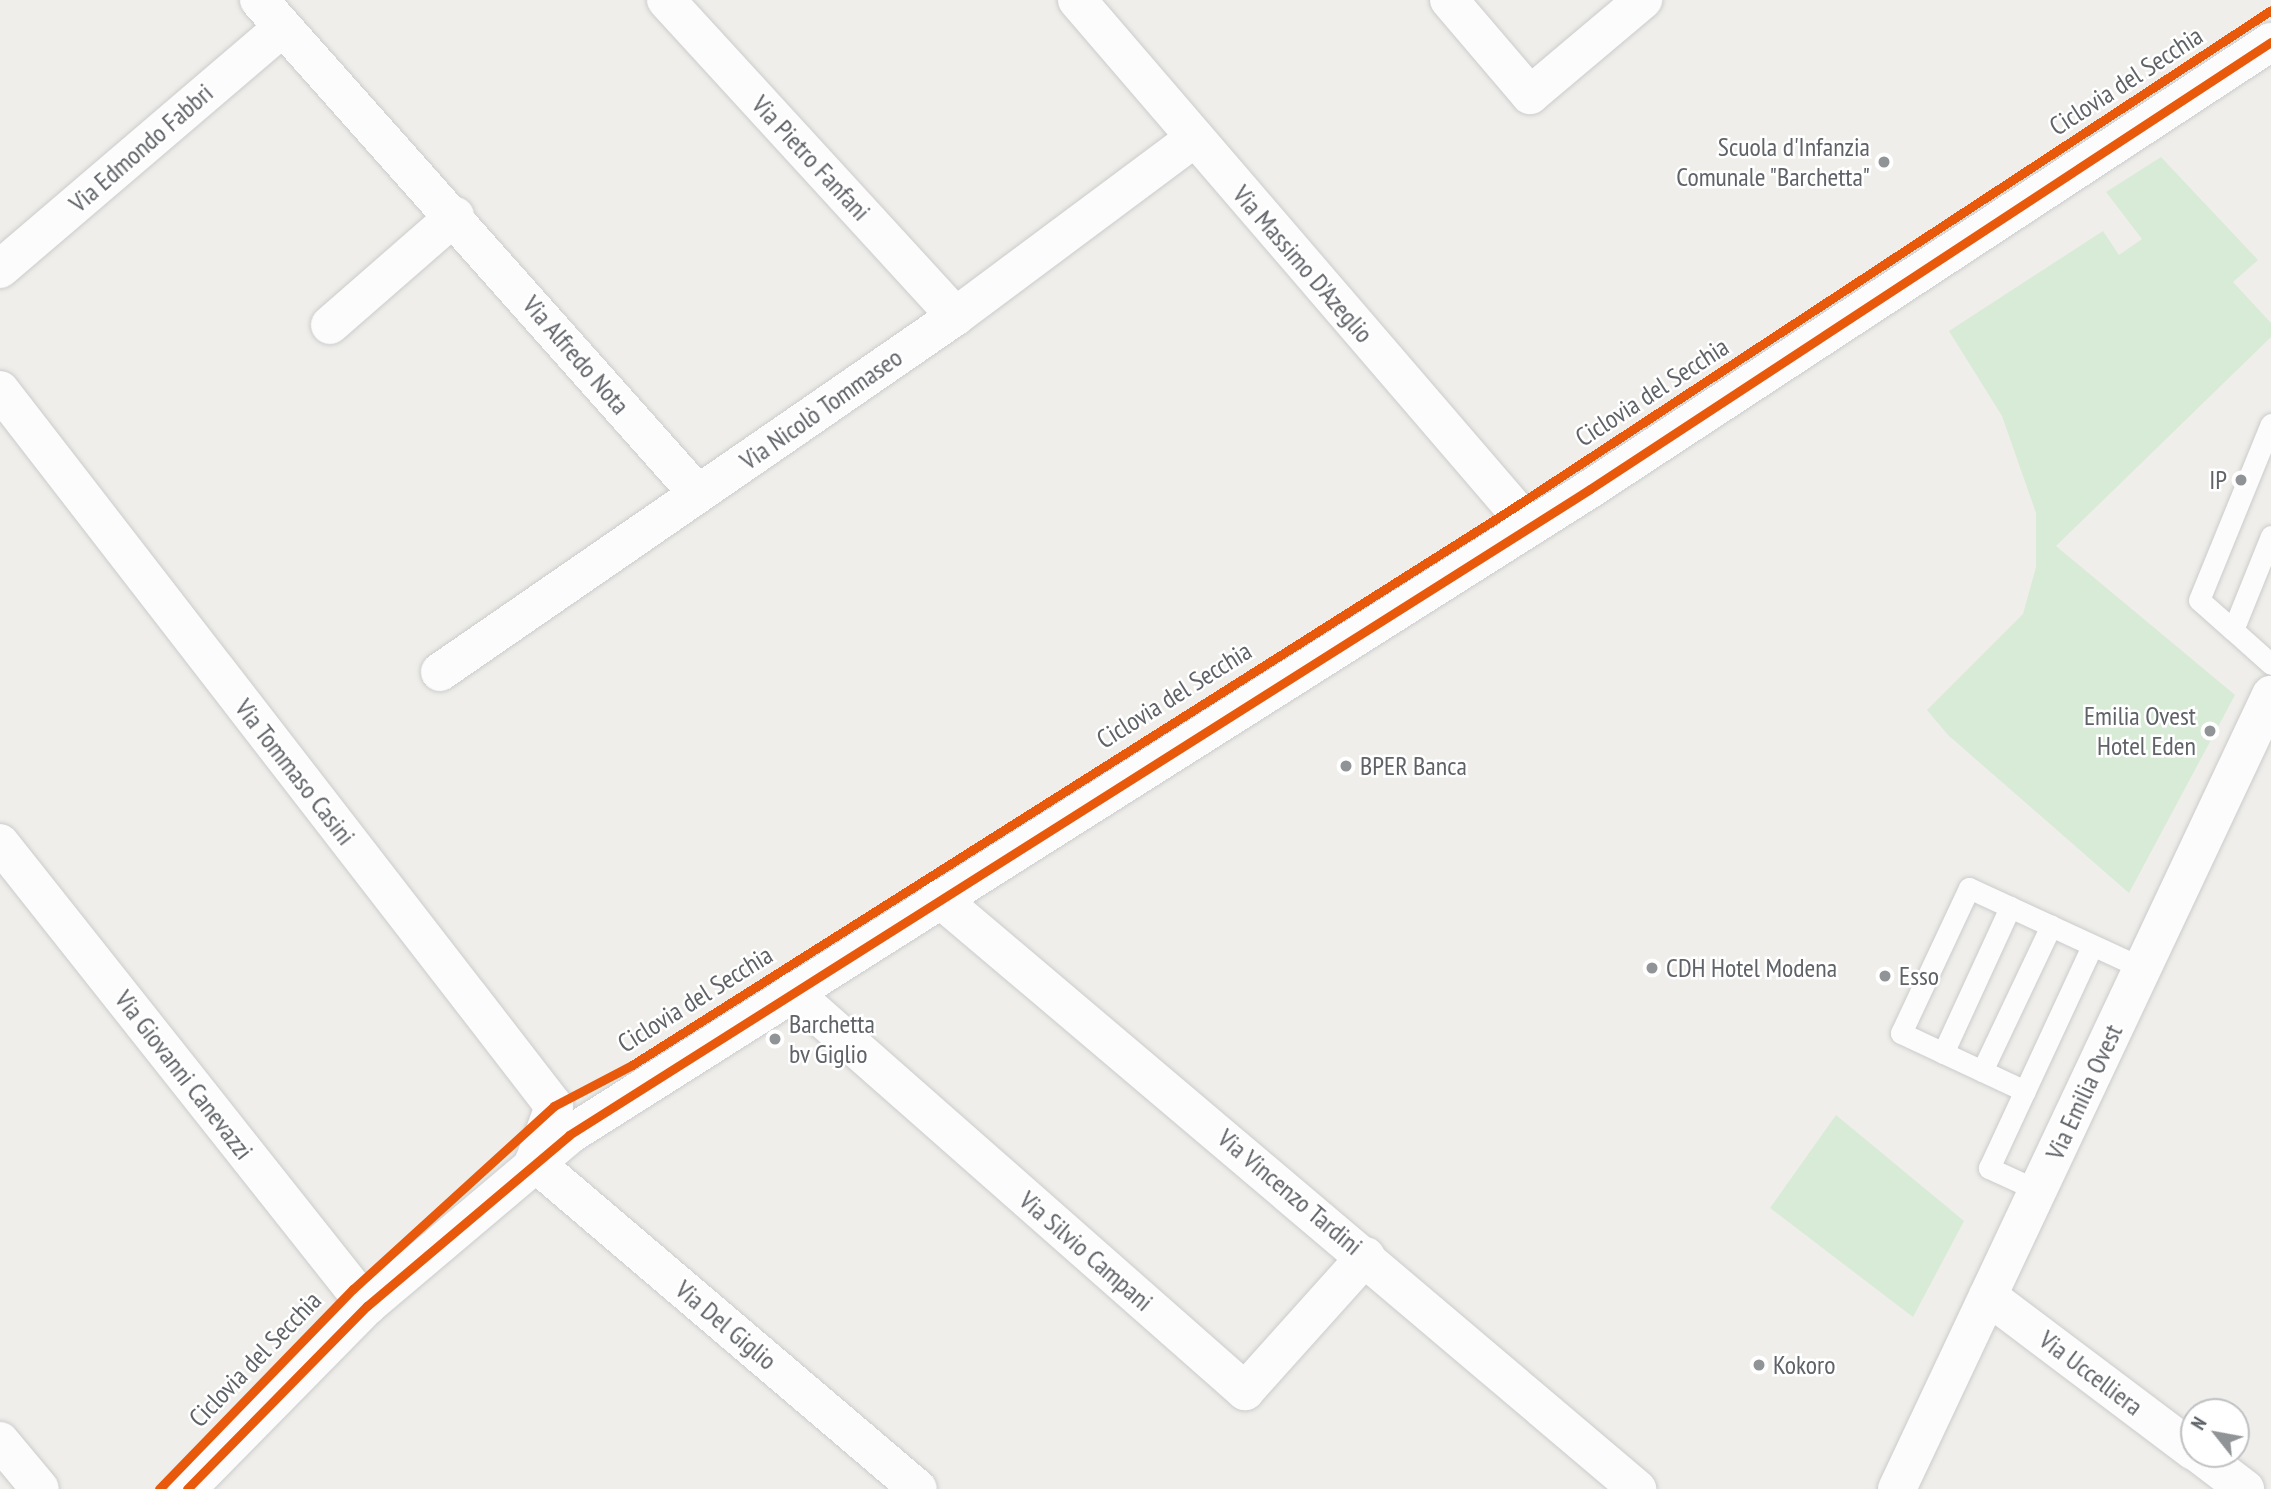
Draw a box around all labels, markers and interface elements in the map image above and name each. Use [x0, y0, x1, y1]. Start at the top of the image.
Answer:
street label: Ciclovia del Secchia [2044, 20, 2208, 142]
street label: Via Edmondo Fabbri [63, 77, 219, 219]
street label: Via Pietro Fanfani [745, 89, 877, 227]
place label: Scuola d'Infanzia Comunale "Barchetta" [1675, 131, 1870, 192]
marker: Scuola d'Infanzia Comunale "Barchetta" [1876, 154, 1892, 170]
street label: Via Massimo D'Azeglio [1226, 179, 1380, 349]
street label: Via Alfredo Nota [516, 289, 636, 421]
street label: Ciclovia del Secchia [1570, 331, 1734, 453]
street label: Via Nicolò Tommaseo [734, 341, 908, 477]
place label: IP [2209, 464, 2227, 496]
marker: IP [2233, 472, 2249, 488]
street label: Ciclovia del Secchia [1091, 635, 1257, 755]
street label: Via Tommaso Casini [228, 693, 362, 851]
place label: Emilia Ovest Hotel Eden [2084, 700, 2196, 762]
marker: Emilia Ovest Hotel Eden [2202, 723, 2218, 739]
place label: BPER Banca [1360, 750, 1467, 782]
marker: BPER Banca [1338, 758, 1354, 774]
street label: Ciclovia del Secchia [612, 939, 778, 1059]
place label: CDH Hotel Modena [1666, 952, 1837, 984]
marker: CDH Hotel Modena [1644, 960, 1660, 976]
place label: Esso [1899, 960, 1939, 992]
marker: Esso [1877, 968, 1893, 984]
street label: Via Giovanni Canevazzi [108, 984, 260, 1166]
place label: Barchetta bv Giglio [789, 1008, 875, 1070]
street label: Via Emilia Ovest [2039, 1019, 2129, 1165]
marker: Barchetta bv Giglio [767, 1031, 783, 1047]
street label: Via Vincenzo Tardini [1211, 1122, 1369, 1262]
street label: Via Silvio Campani [1013, 1185, 1159, 1317]
street label: Via Del Giglio [669, 1274, 783, 1376]
street label: Ciclovia del Secchia [183, 1285, 327, 1433]
street label: Via Uccelliera [2033, 1324, 2149, 1422]
place label: Kokoro [1773, 1349, 1835, 1381]
marker: Kokoro [1751, 1357, 1767, 1373]
north arrow [2180, 1398, 2250, 1468]
text: N [2186, 1413, 2212, 1434]

